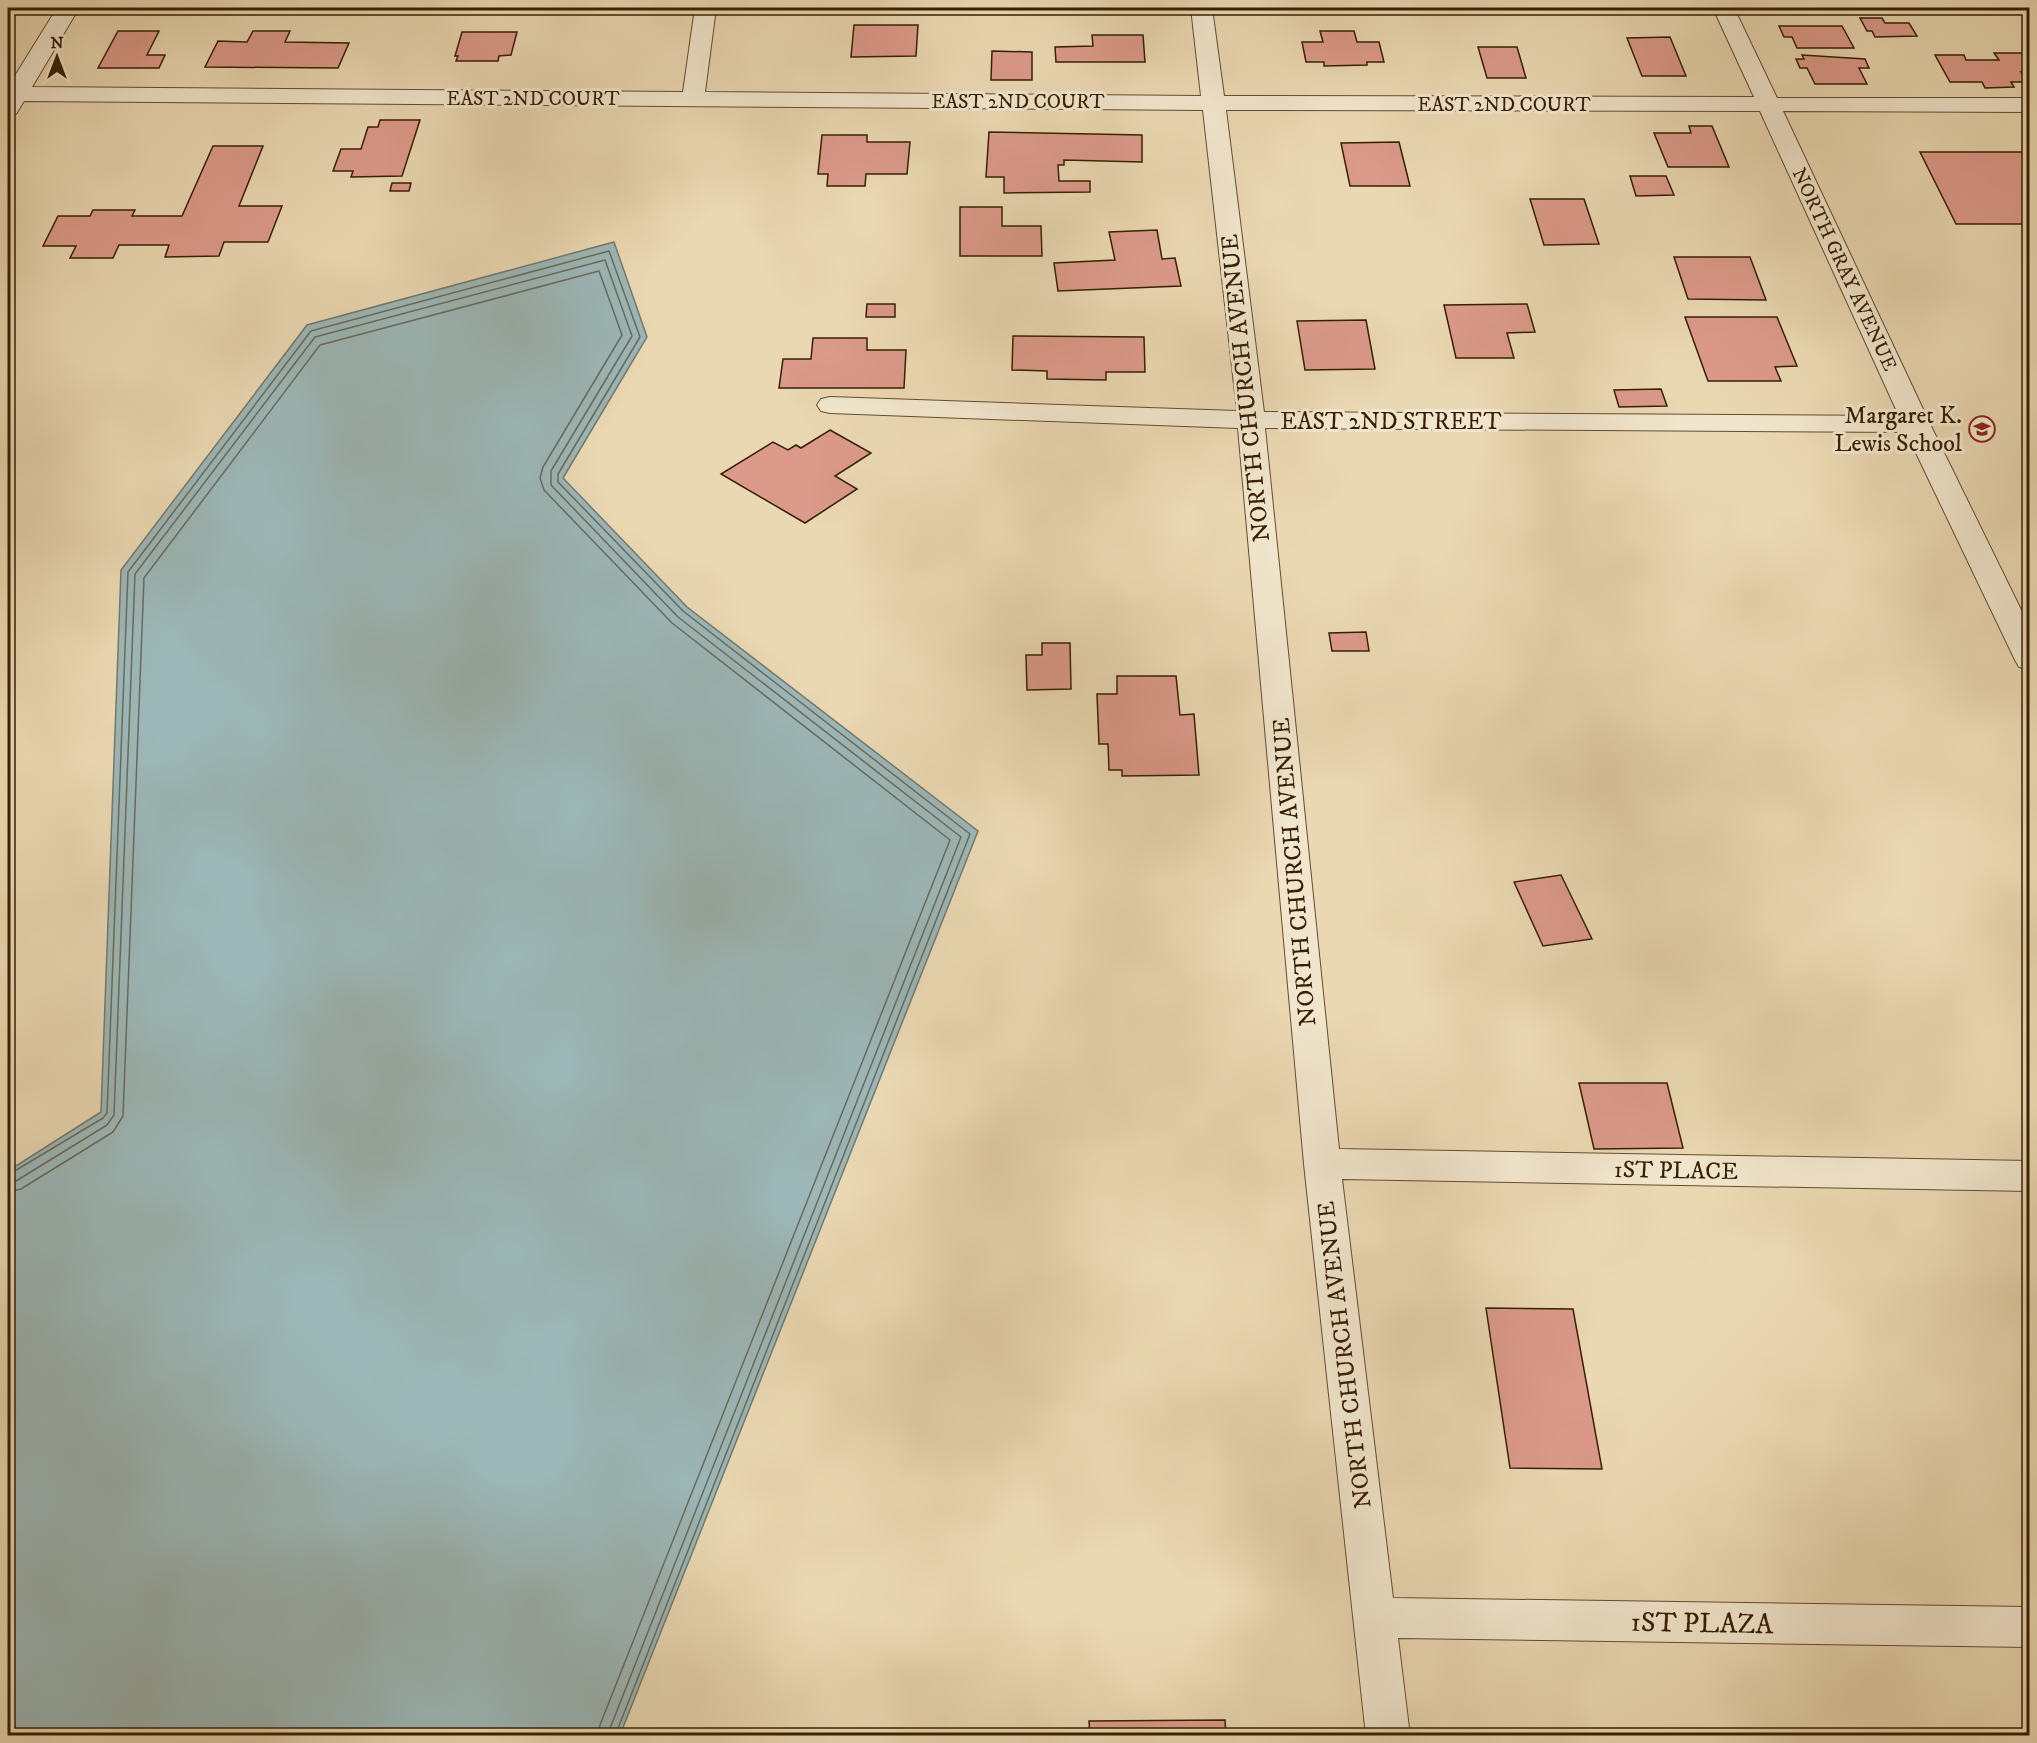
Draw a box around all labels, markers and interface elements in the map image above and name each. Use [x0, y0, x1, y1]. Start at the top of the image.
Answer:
north arrow [27, 27, 87, 87]
text: N [50, 33, 64, 53]
street label: EAST 2ND COURT [446, 87, 620, 112]
street label: EAST 2ND COURT [931, 90, 1105, 115]
street label: EAST 2ND COURT [1417, 93, 1591, 118]
street label: NORTH GRAY AVENUE [1786, 164, 1902, 375]
street label: NORTH CHURCH AVENUE [1215, 232, 1277, 543]
place label: Margaret K. Lewis School [1834, 401, 1963, 459]
street label: EAST 2ND STREET [1280, 407, 1502, 437]
school or university icon: Margaret K. Lewis School [1967, 414, 1997, 444]
street label: NORTH CHURCH AVENUE [1267, 716, 1323, 1027]
street label: 1ST PLACE [1614, 1155, 1738, 1187]
street label: NORTH CHURCH AVENUE [1311, 1199, 1379, 1510]
street label: 1ST PLAZA [1630, 1605, 1775, 1642]

